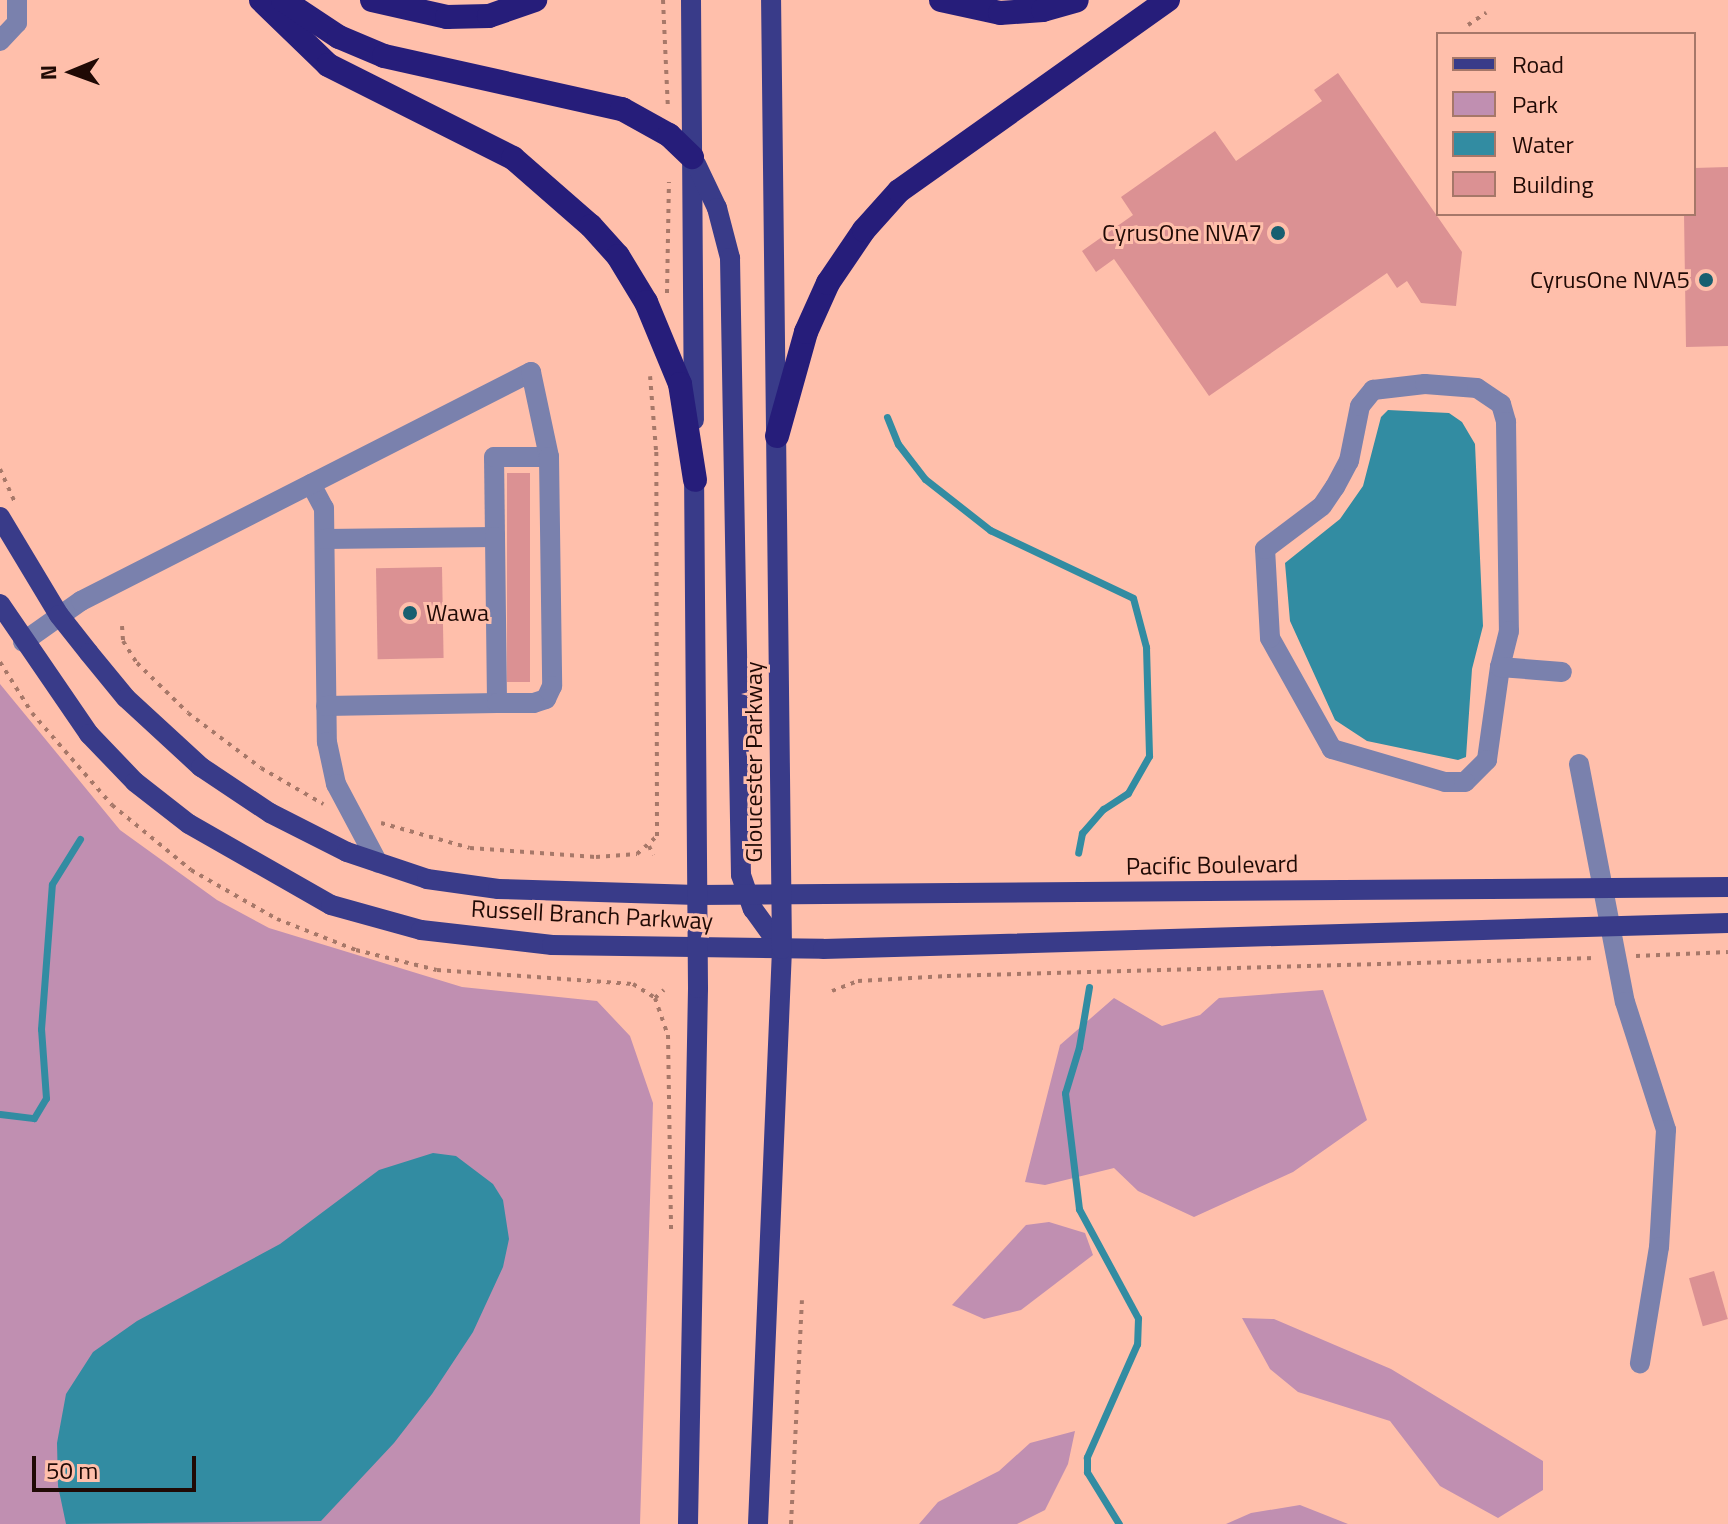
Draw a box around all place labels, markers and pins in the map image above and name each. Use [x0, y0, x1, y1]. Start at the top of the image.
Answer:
place label: CyrusOne NVA7 [1102, 219, 1262, 247]
marker: CyrusOne NVA7 [1269, 224, 1287, 242]
place label: CyrusOne NVA5 [1530, 266, 1690, 294]
marker: CyrusOne NVA5 [1697, 271, 1715, 289]
place label: Wawa [426, 599, 489, 627]
marker: Wawa [401, 604, 419, 622]

